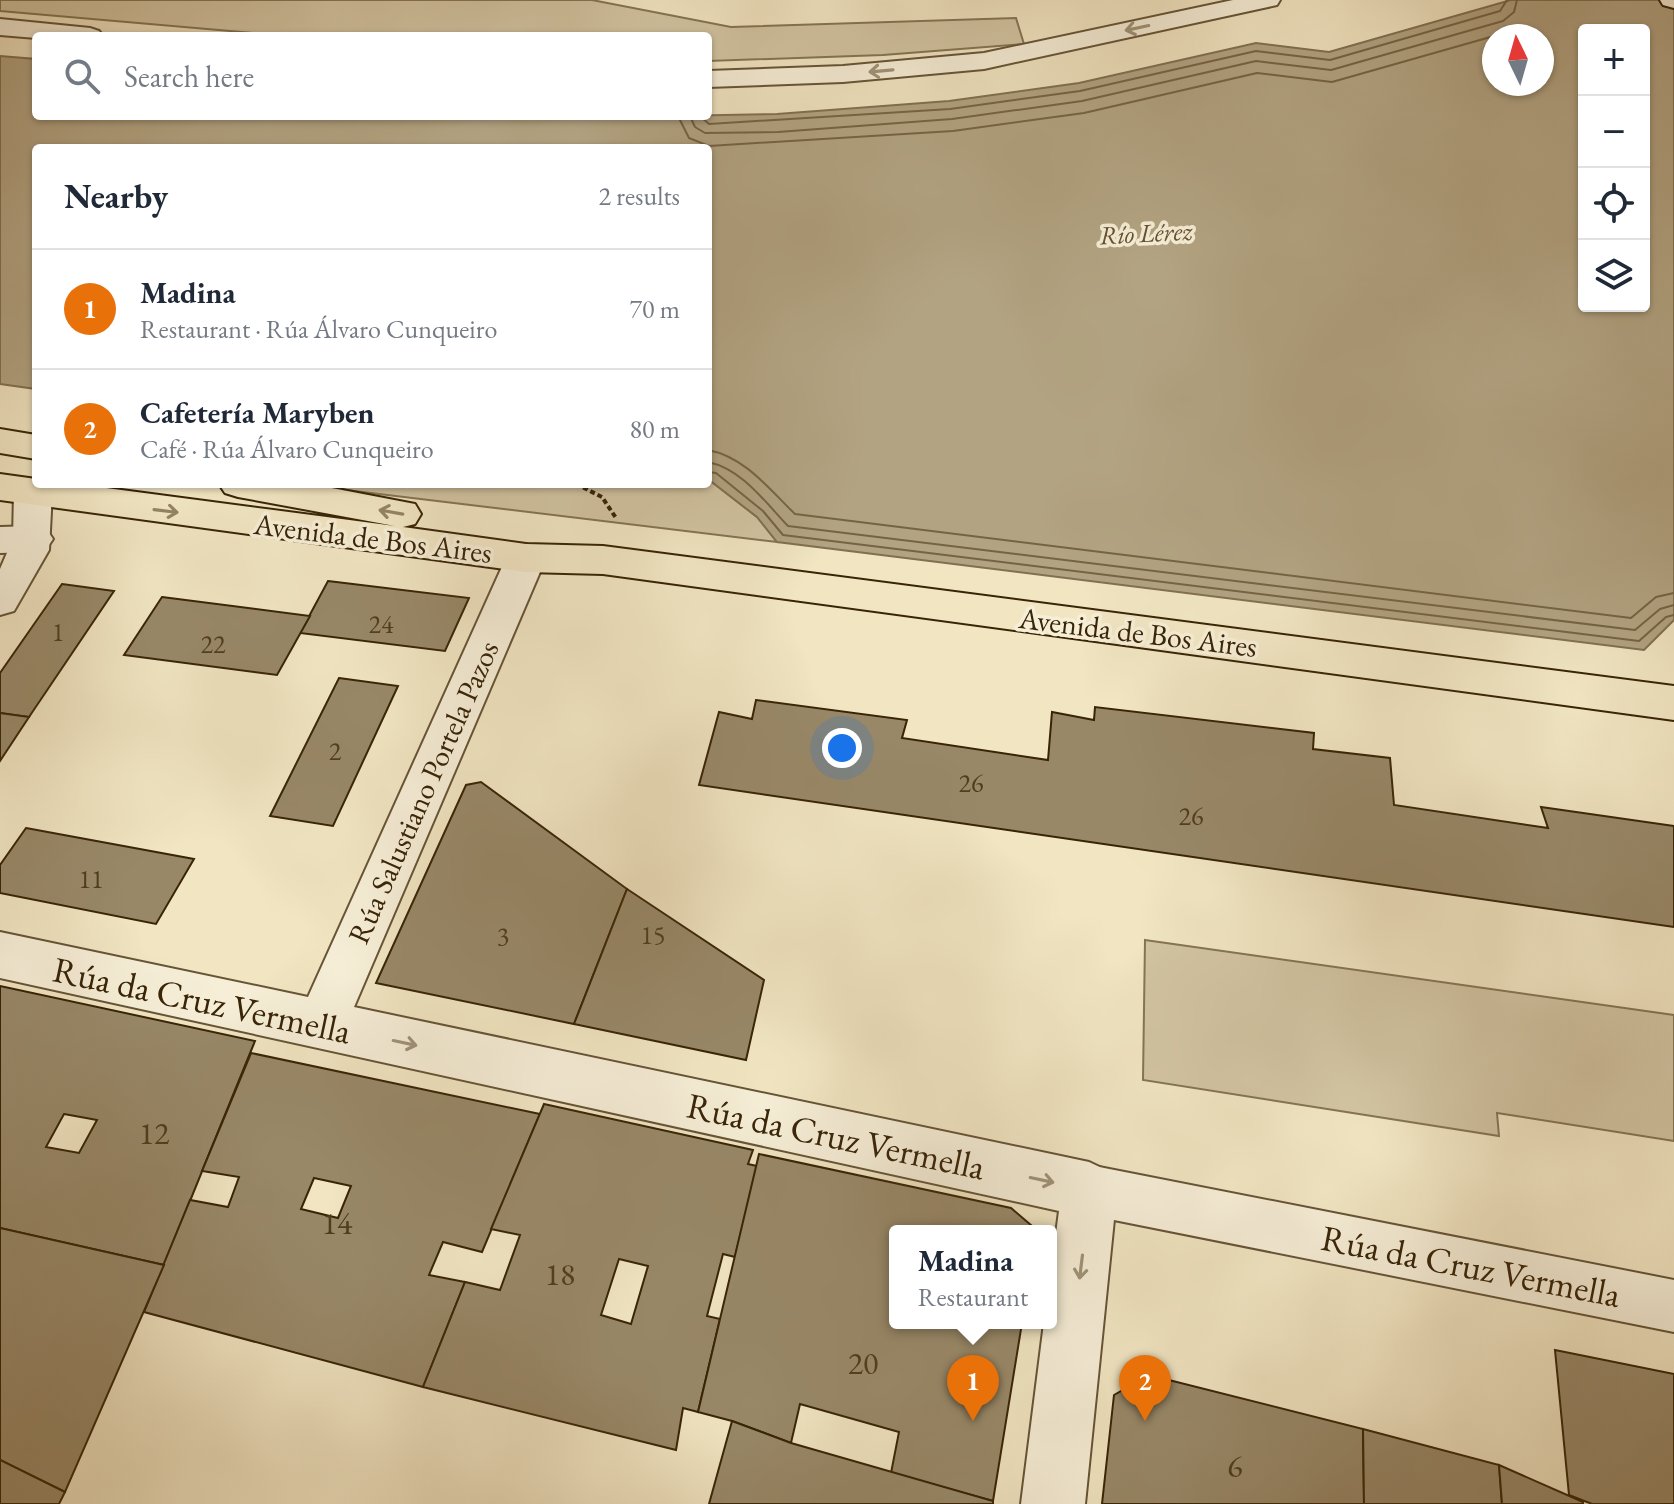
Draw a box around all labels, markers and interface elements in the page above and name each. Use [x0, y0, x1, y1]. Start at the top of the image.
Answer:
one-way arrow [1124, 21, 1150, 36]
north arrow [1482, 24, 1554, 96]
map controls [1578, 24, 1650, 312]
button: + [1578, 24, 1650, 96]
search box [32, 32, 712, 120]
icon: search [60, 54, 104, 98]
text: Search here [124, 57, 254, 96]
one-way arrow [868, 63, 894, 78]
button: − [1578, 96, 1650, 168]
button: locate [1578, 168, 1650, 240]
text: Nearby [64, 174, 168, 218]
text: 2 results [599, 179, 680, 213]
water label: Río Lérez [1098, 214, 1194, 252]
button: layers [1578, 240, 1650, 312]
text: Madina [140, 273, 236, 312]
text: 1 [83, 292, 97, 326]
text: 70 m [630, 292, 680, 326]
text: Restaurant · Rúa Álvaro Cunqueiro [140, 312, 497, 346]
text: Cafetería Maryben [140, 393, 375, 432]
text: 2 [83, 412, 97, 446]
text: 80 m [630, 412, 680, 446]
text: Café · Rúa Álvaro Cunqueiro [140, 432, 434, 466]
one-way arrow [152, 504, 179, 519]
street label: Avenida de Bos Aires [251, 504, 494, 572]
one-way arrow [379, 504, 404, 519]
street label: Avenida de Bos Aires [1016, 598, 1259, 666]
house number: 24 [369, 607, 394, 641]
house number: 1 [52, 615, 64, 649]
house number: 22 [201, 627, 226, 661]
street label: Rúa Salustiano Portela Pazos [339, 634, 507, 950]
your location [822, 728, 862, 768]
house number: 2 [329, 734, 342, 768]
house number: 26 [959, 766, 983, 800]
house number: 26 [1179, 799, 1203, 833]
house number: 11 [79, 862, 103, 896]
house number: 15 [641, 918, 665, 952]
house number: 3 [497, 919, 509, 953]
street label: Rúa da Cruz Vermella [49, 945, 356, 1055]
one-way arrow [391, 1036, 417, 1051]
street label: Rúa da Cruz Vermella [683, 1081, 990, 1191]
house number: 12 [139, 1112, 170, 1154]
one-way arrow [1029, 1173, 1054, 1188]
house number: 14 [322, 1202, 353, 1244]
street label: Rúa da Cruz Vermella [1317, 1214, 1625, 1318]
popup [889, 1225, 1057, 1329]
text: Madina [918, 1241, 1013, 1280]
house number: 18 [545, 1253, 575, 1295]
one-way arrow [1073, 1254, 1088, 1280]
text: Restaurant [918, 1280, 1028, 1314]
house number: 20 [848, 1342, 878, 1384]
pin: 1 [947, 1355, 999, 1421]
pin: 2 [1119, 1355, 1171, 1421]
house number: 6 [1227, 1445, 1243, 1487]

